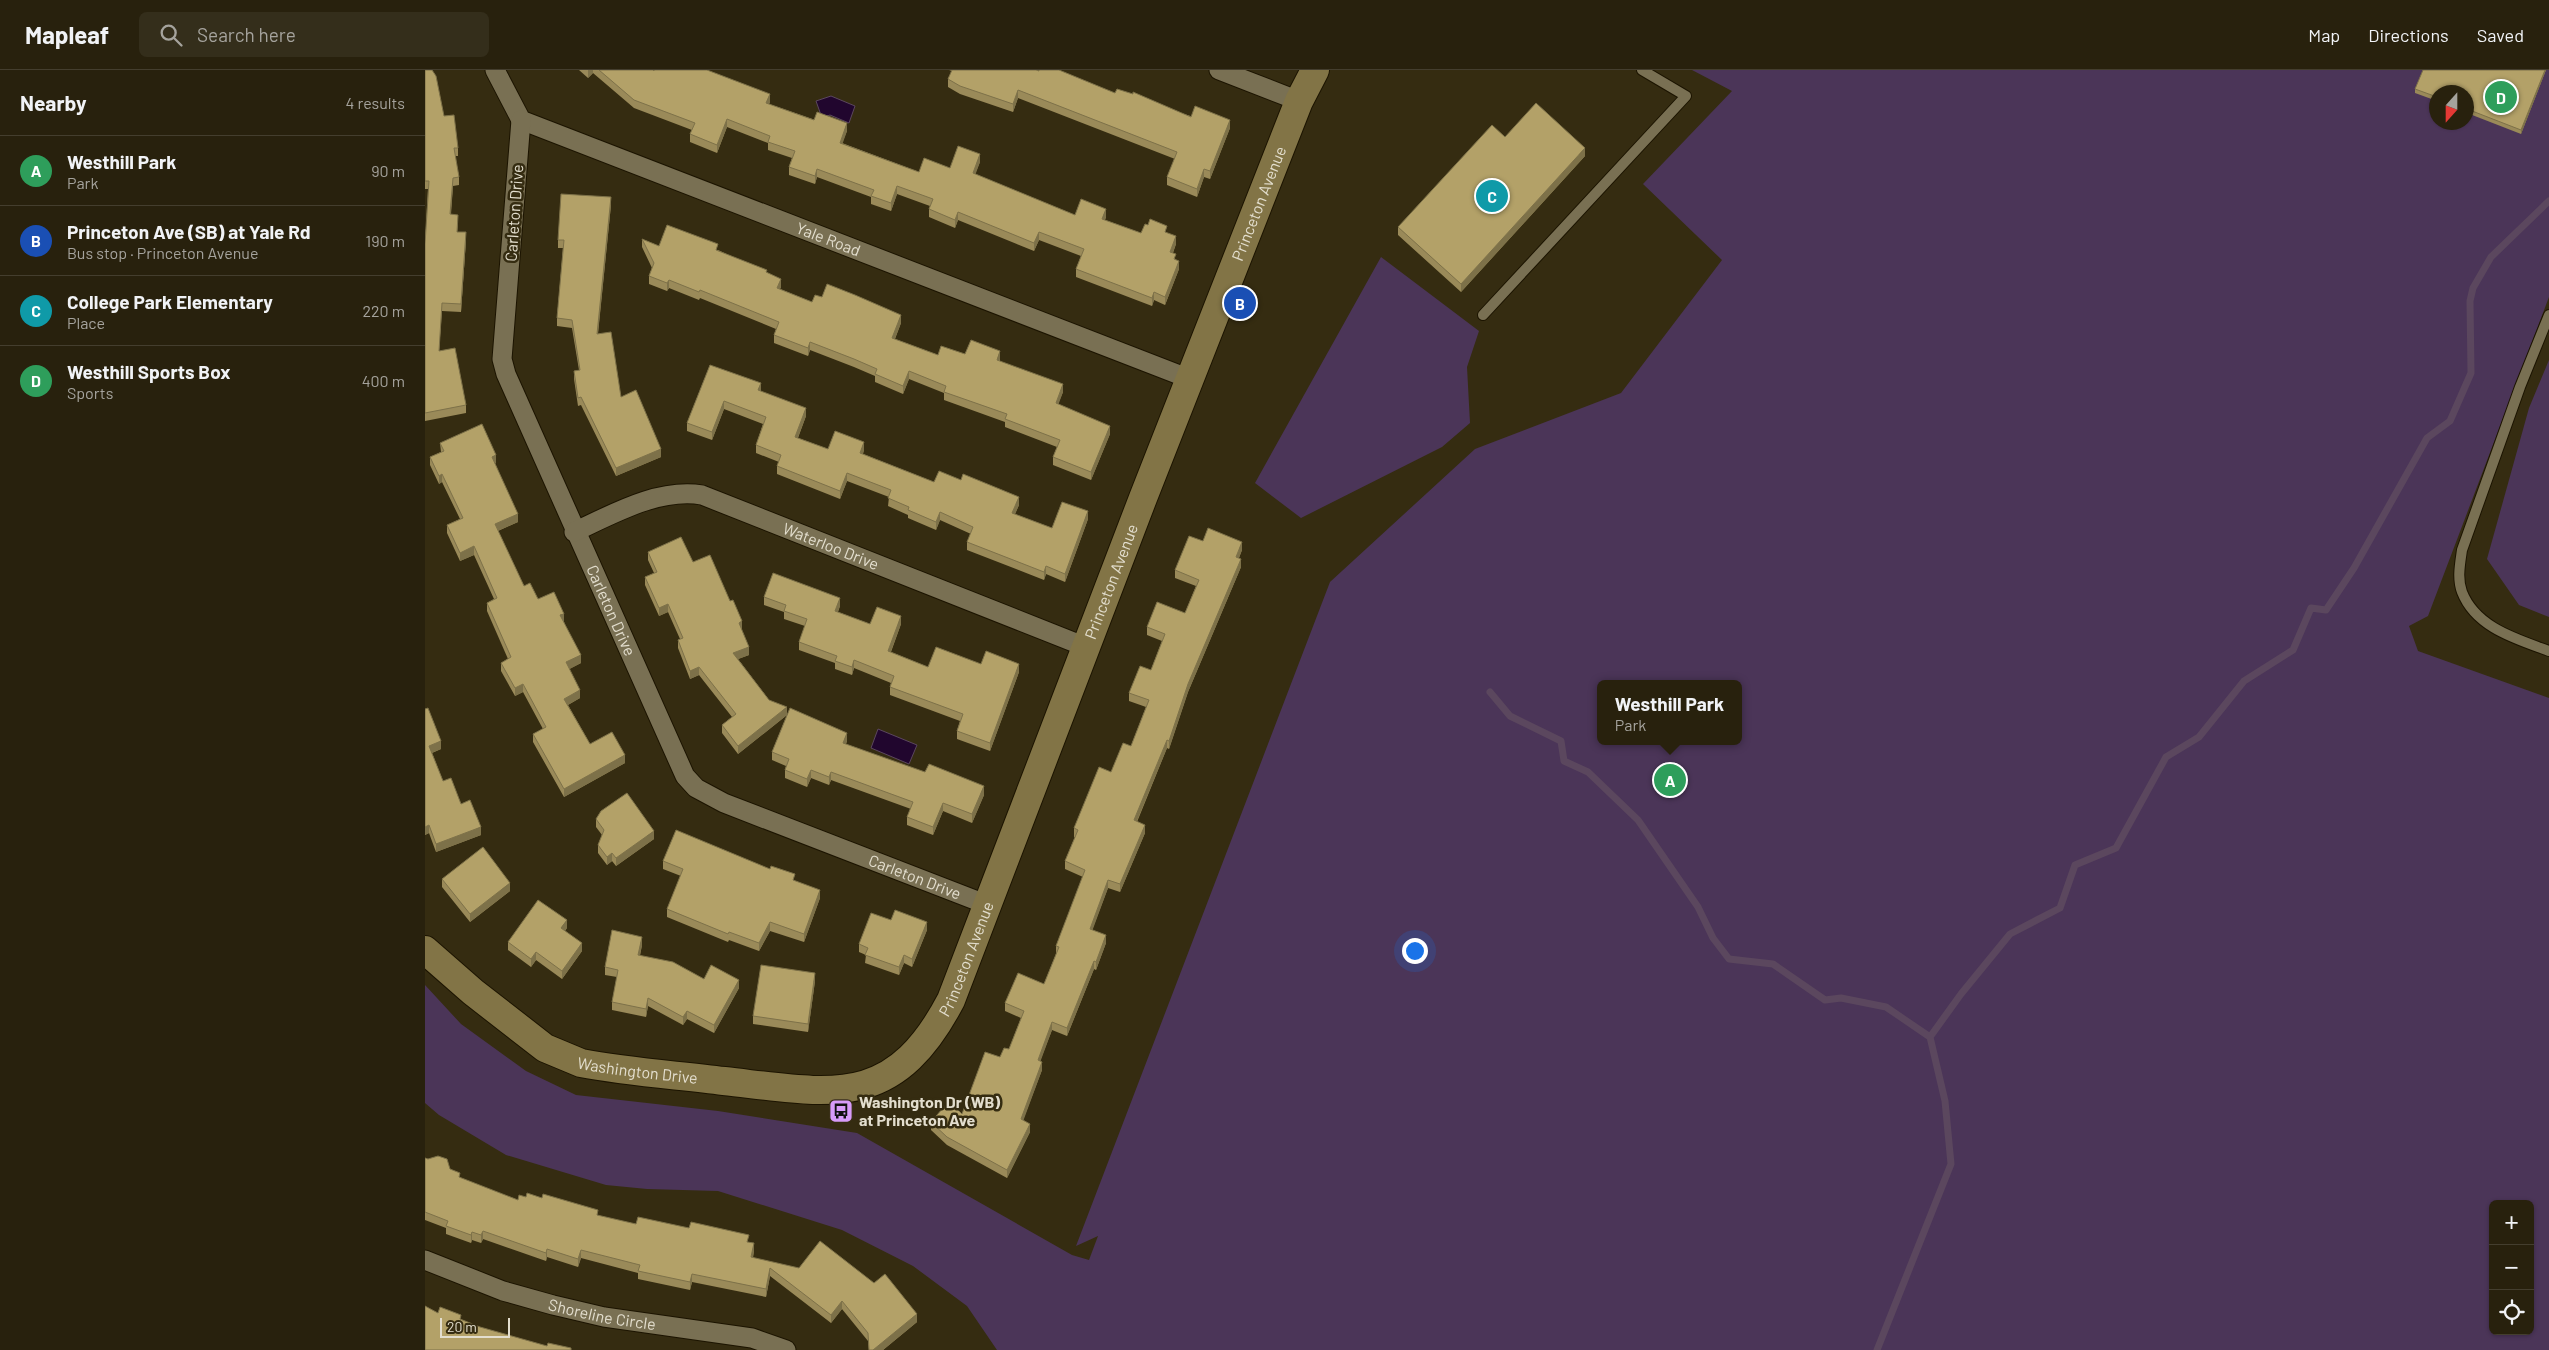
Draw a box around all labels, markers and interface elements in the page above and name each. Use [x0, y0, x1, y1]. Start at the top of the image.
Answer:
search box [139, 12, 489, 57]
text: Mapleaf [25, 20, 109, 49]
icon: search [157, 21, 185, 49]
text: Search here [197, 23, 296, 46]
text: Map [2308, 24, 2340, 46]
text: Directions [2368, 24, 2449, 46]
text: Saved [2477, 24, 2524, 46]
pin: D [2485, 78, 2517, 116]
north arrow [2429, 85, 2474, 130]
text: Nearby [20, 90, 86, 115]
text: 4 results [345, 93, 405, 112]
street label: Princeton Avenue [1227, 143, 1289, 263]
text: Westhill Park [67, 150, 176, 173]
text: A [31, 161, 41, 180]
text: 90 m [371, 161, 405, 180]
street label: Carleton Drive [501, 164, 526, 262]
text: Park [67, 173, 98, 192]
pin: C [1476, 177, 1508, 215]
street label: Yale Road [794, 218, 863, 260]
text: Princeton Ave (SB) at Yale Rd [67, 220, 311, 243]
text: B [31, 231, 41, 250]
text: 190 m [366, 231, 405, 250]
text: Bus stop · Princeton Avenue [67, 243, 258, 262]
pin: B [1224, 284, 1256, 322]
text: College Park Elementary [67, 290, 273, 313]
text: C [31, 301, 41, 320]
text: 220 m [362, 301, 405, 320]
text: Place [67, 313, 105, 332]
text: Westhill Sports Box [67, 360, 230, 383]
text: D [31, 371, 41, 390]
text: 400 m [362, 371, 405, 390]
text: Sports [67, 383, 113, 402]
street label: Waterloo Drive [781, 518, 882, 573]
street label: Princeton Avenue [1080, 521, 1141, 642]
street label: Carleton Drive [583, 562, 640, 659]
popup [1597, 680, 1742, 745]
text: Westhill Park [1615, 692, 1724, 715]
text: Park [1615, 715, 1646, 734]
pin: A [1654, 761, 1686, 799]
street label: Carleton Drive [866, 850, 964, 903]
street label: Princeton Avenue [934, 899, 997, 1019]
your location [1402, 938, 1428, 964]
street label: Washington Drive [576, 1053, 699, 1087]
place label: Washington Dr (WB) at Princeton Ave [859, 1092, 1000, 1129]
bus stop icon: Washington Dr (WB) at Princeton Ave [828, 1098, 854, 1124]
map controls [2489, 1200, 2534, 1335]
button: + [2489, 1200, 2534, 1245]
button: − [2489, 1245, 2534, 1290]
button: locate [2489, 1290, 2534, 1335]
street label: Shoreline Circle [547, 1294, 657, 1333]
scale bar [440, 1315, 510, 1338]
text: 20 m [447, 1318, 477, 1335]

